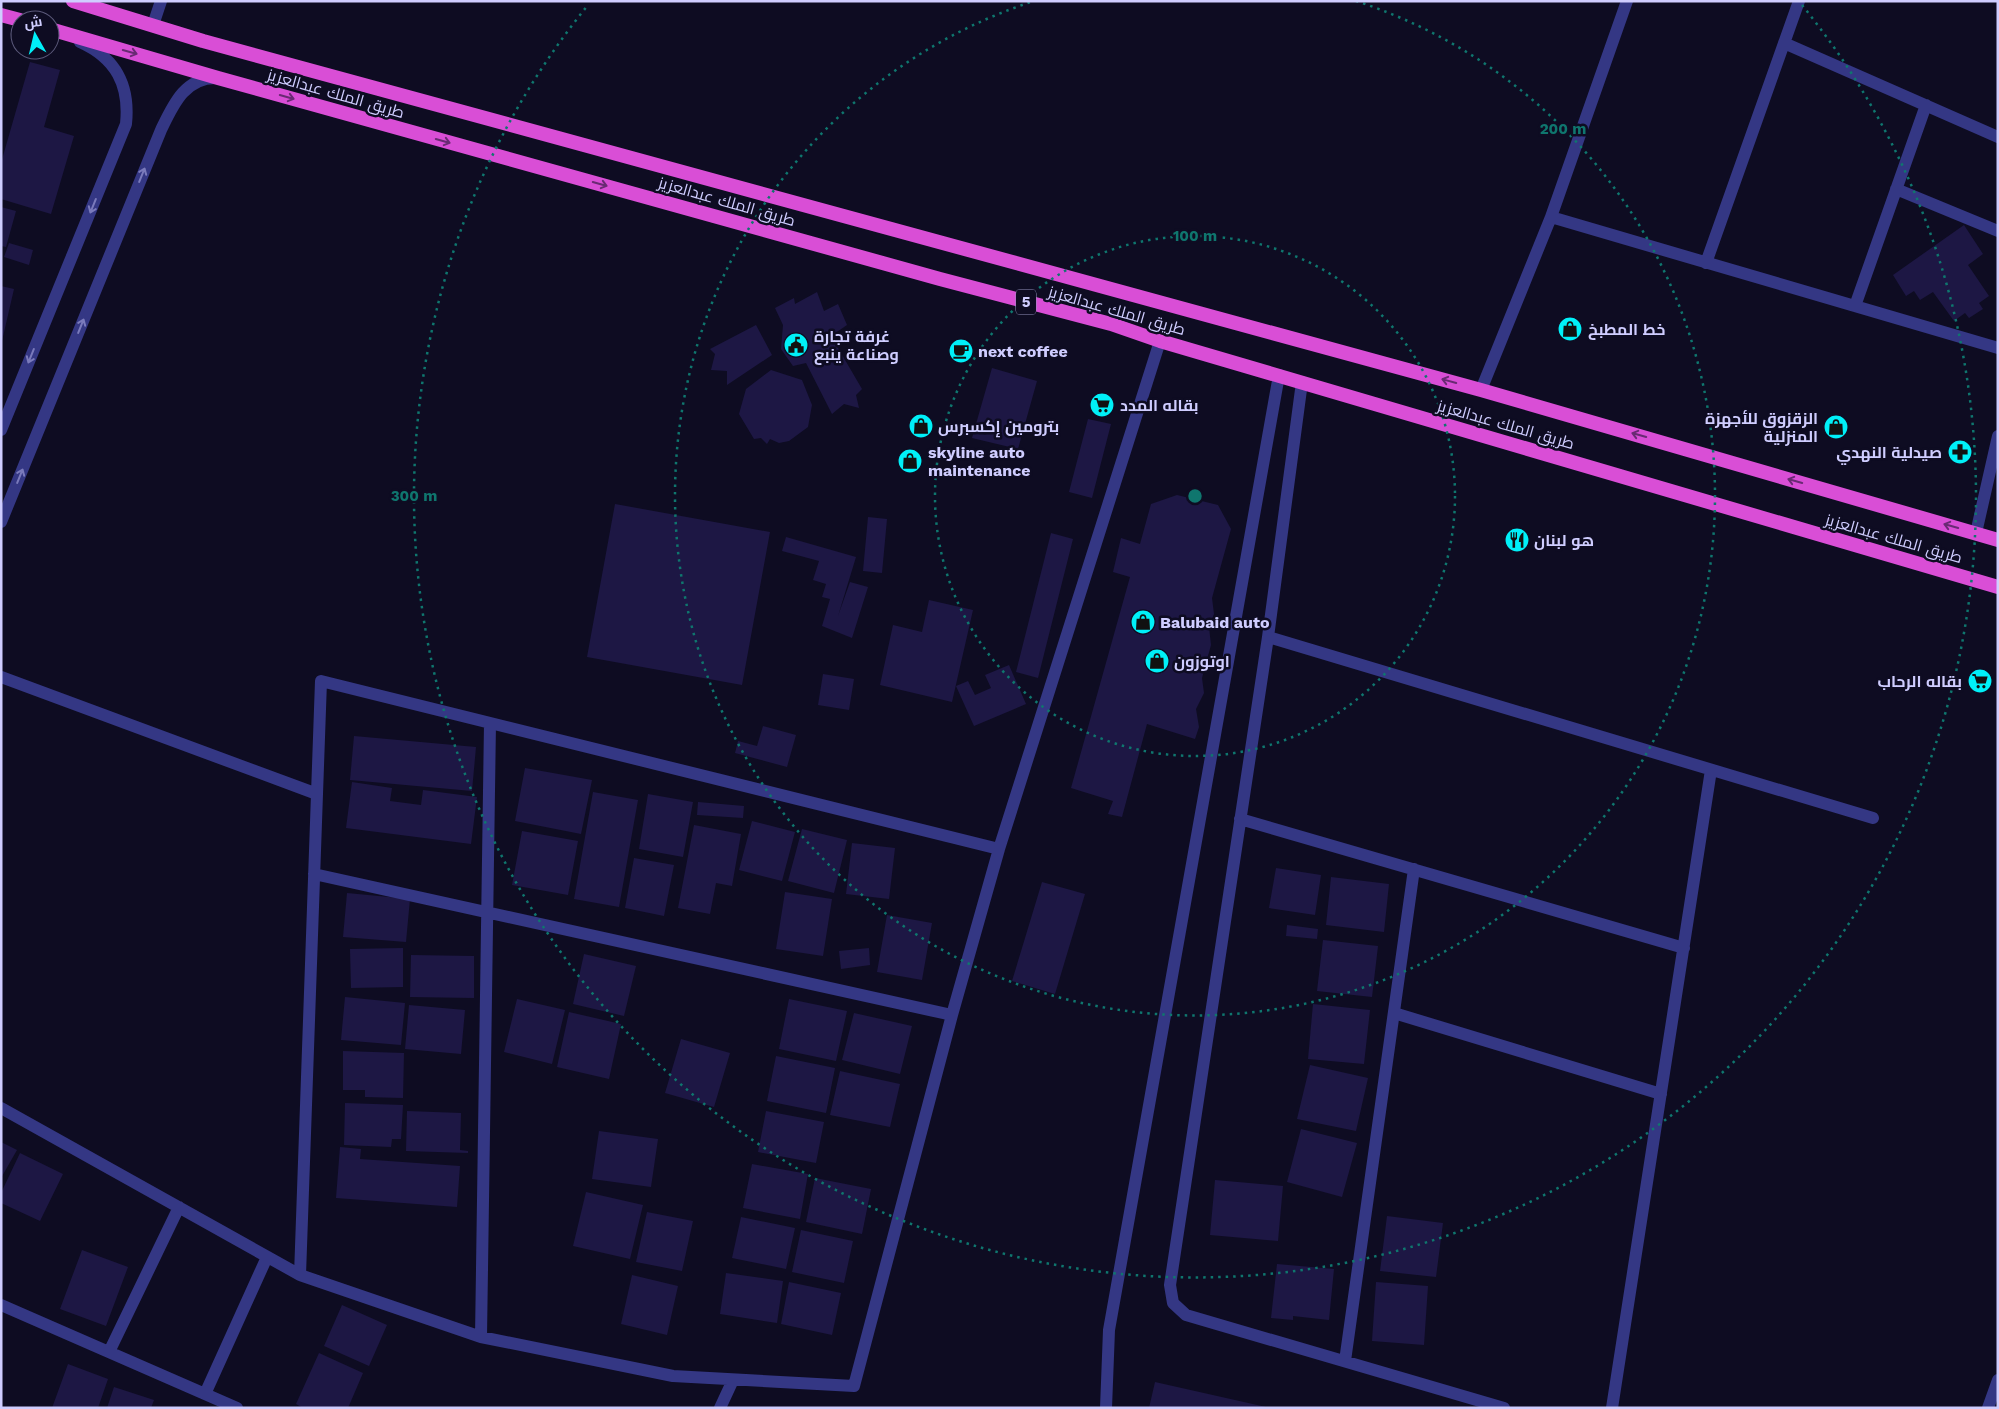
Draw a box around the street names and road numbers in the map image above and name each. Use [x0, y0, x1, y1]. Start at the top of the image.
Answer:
street label: طريق الملك عبدالعزيز [264, 65, 407, 123]
street label: طريق الملك عبدالعزيز [655, 173, 798, 231]
street label: طريق الملك عبدالعزيز [1045, 282, 1188, 340]
road number: 5 [1016, 290, 1036, 314]
street label: طريق الملك عبدالعزيز [1434, 396, 1577, 454]
street label: طريق الملك عبدالعزيز [1822, 510, 1965, 568]

